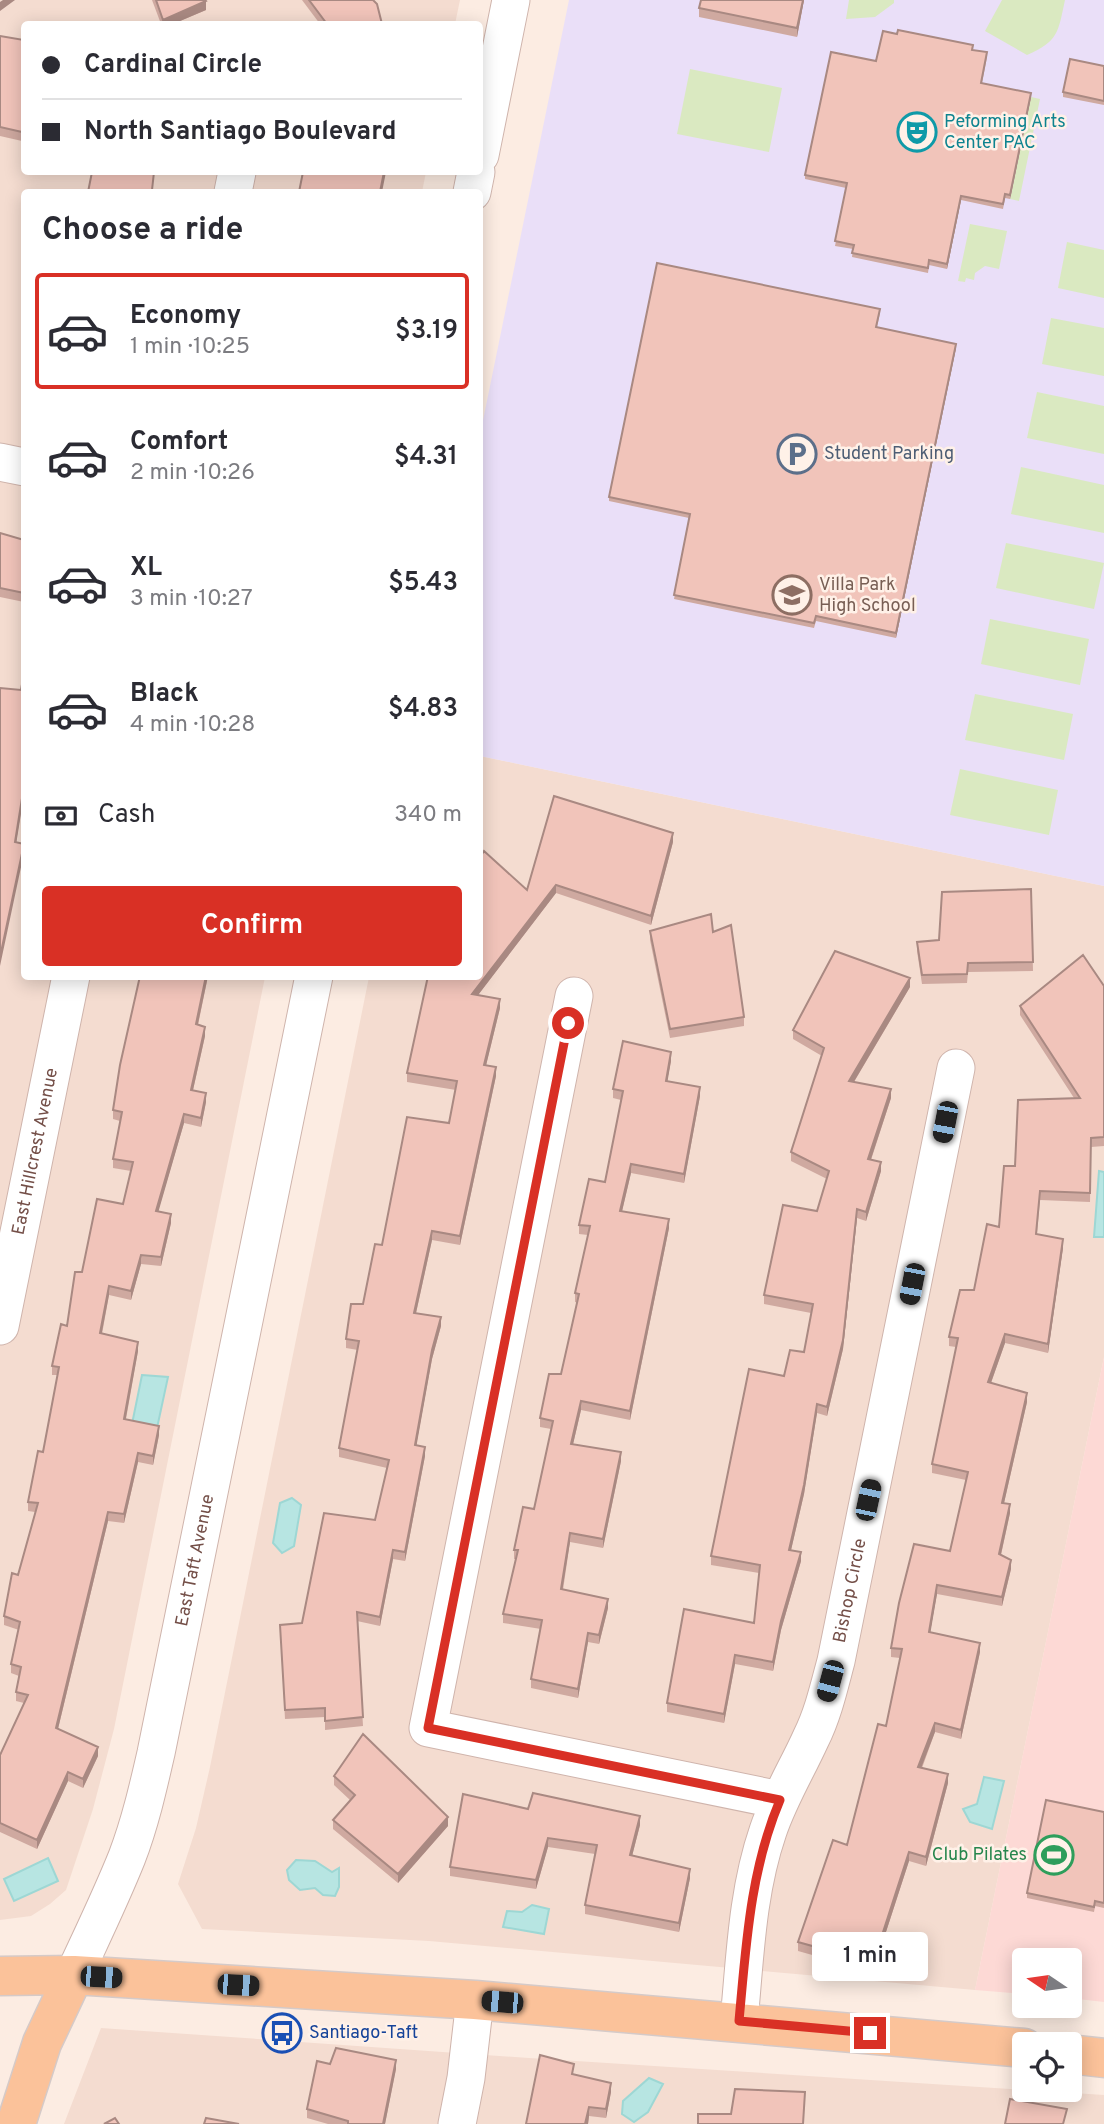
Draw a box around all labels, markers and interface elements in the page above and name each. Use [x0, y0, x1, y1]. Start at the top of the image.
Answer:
text: Cardinal Circle [84, 49, 262, 82]
theatre icon: Peforming Arts Center PAC [896, 111, 938, 153]
place label: Peforming Arts Center PAC [944, 111, 1066, 155]
text: North Santiago Boulevard [84, 116, 396, 149]
text: Choose a ride [42, 211, 243, 251]
icon: car [46, 300, 109, 363]
text: Economy [130, 300, 241, 333]
text: $3.19 [395, 315, 458, 348]
text: 1 min · 10:25 [130, 333, 250, 362]
icon: car [46, 426, 109, 489]
text: Comfort [130, 426, 228, 459]
parking icon: Student Parking [776, 433, 818, 475]
text: $4.31 [394, 441, 458, 474]
place label: Student Parking [824, 443, 954, 466]
text: 2 min · 10:26 [130, 459, 255, 488]
icon: car [46, 552, 109, 615]
text: XL [130, 552, 162, 585]
text: $5.43 [388, 567, 458, 600]
school or university icon: Villa Park High School [771, 574, 813, 616]
place label: Villa Park High School [819, 574, 916, 618]
text: 3 min · 10:27 [130, 585, 253, 614]
icon: car [46, 678, 109, 741]
text: Black [130, 678, 199, 711]
text: $4.83 [388, 693, 458, 726]
text: 4 min · 10:28 [130, 711, 255, 740]
icon: cash [42, 797, 80, 835]
text: Cash [98, 799, 155, 832]
text: 340 m [394, 801, 462, 830]
button: Confirm [42, 886, 462, 966]
route start [552, 1007, 584, 1039]
street label: East Hillcrest Avenue [7, 1066, 64, 1237]
car [931, 1099, 960, 1145]
car [898, 1261, 927, 1307]
car [854, 1477, 883, 1523]
street label: East Taft Avenue [171, 1492, 220, 1628]
street label: Bishop Circle [828, 1537, 872, 1645]
car [815, 1658, 846, 1704]
sports icon: Club Pilates [1033, 1834, 1075, 1876]
place label: Club Pilates [932, 1844, 1027, 1867]
callout: 1 min [812, 1932, 928, 1980]
text: 1 min [843, 1942, 897, 1971]
north arrow [1012, 1948, 1082, 2018]
map controls [1012, 1948, 1082, 2102]
car [80, 1965, 123, 1989]
car [217, 1973, 260, 1997]
car [481, 1990, 524, 2014]
bus stop icon: Santiago-Taft [261, 2012, 303, 2054]
route end [854, 2017, 886, 2049]
place label: Santiago-Taft [309, 2022, 418, 2045]
button: locate [1012, 2032, 1082, 2102]

